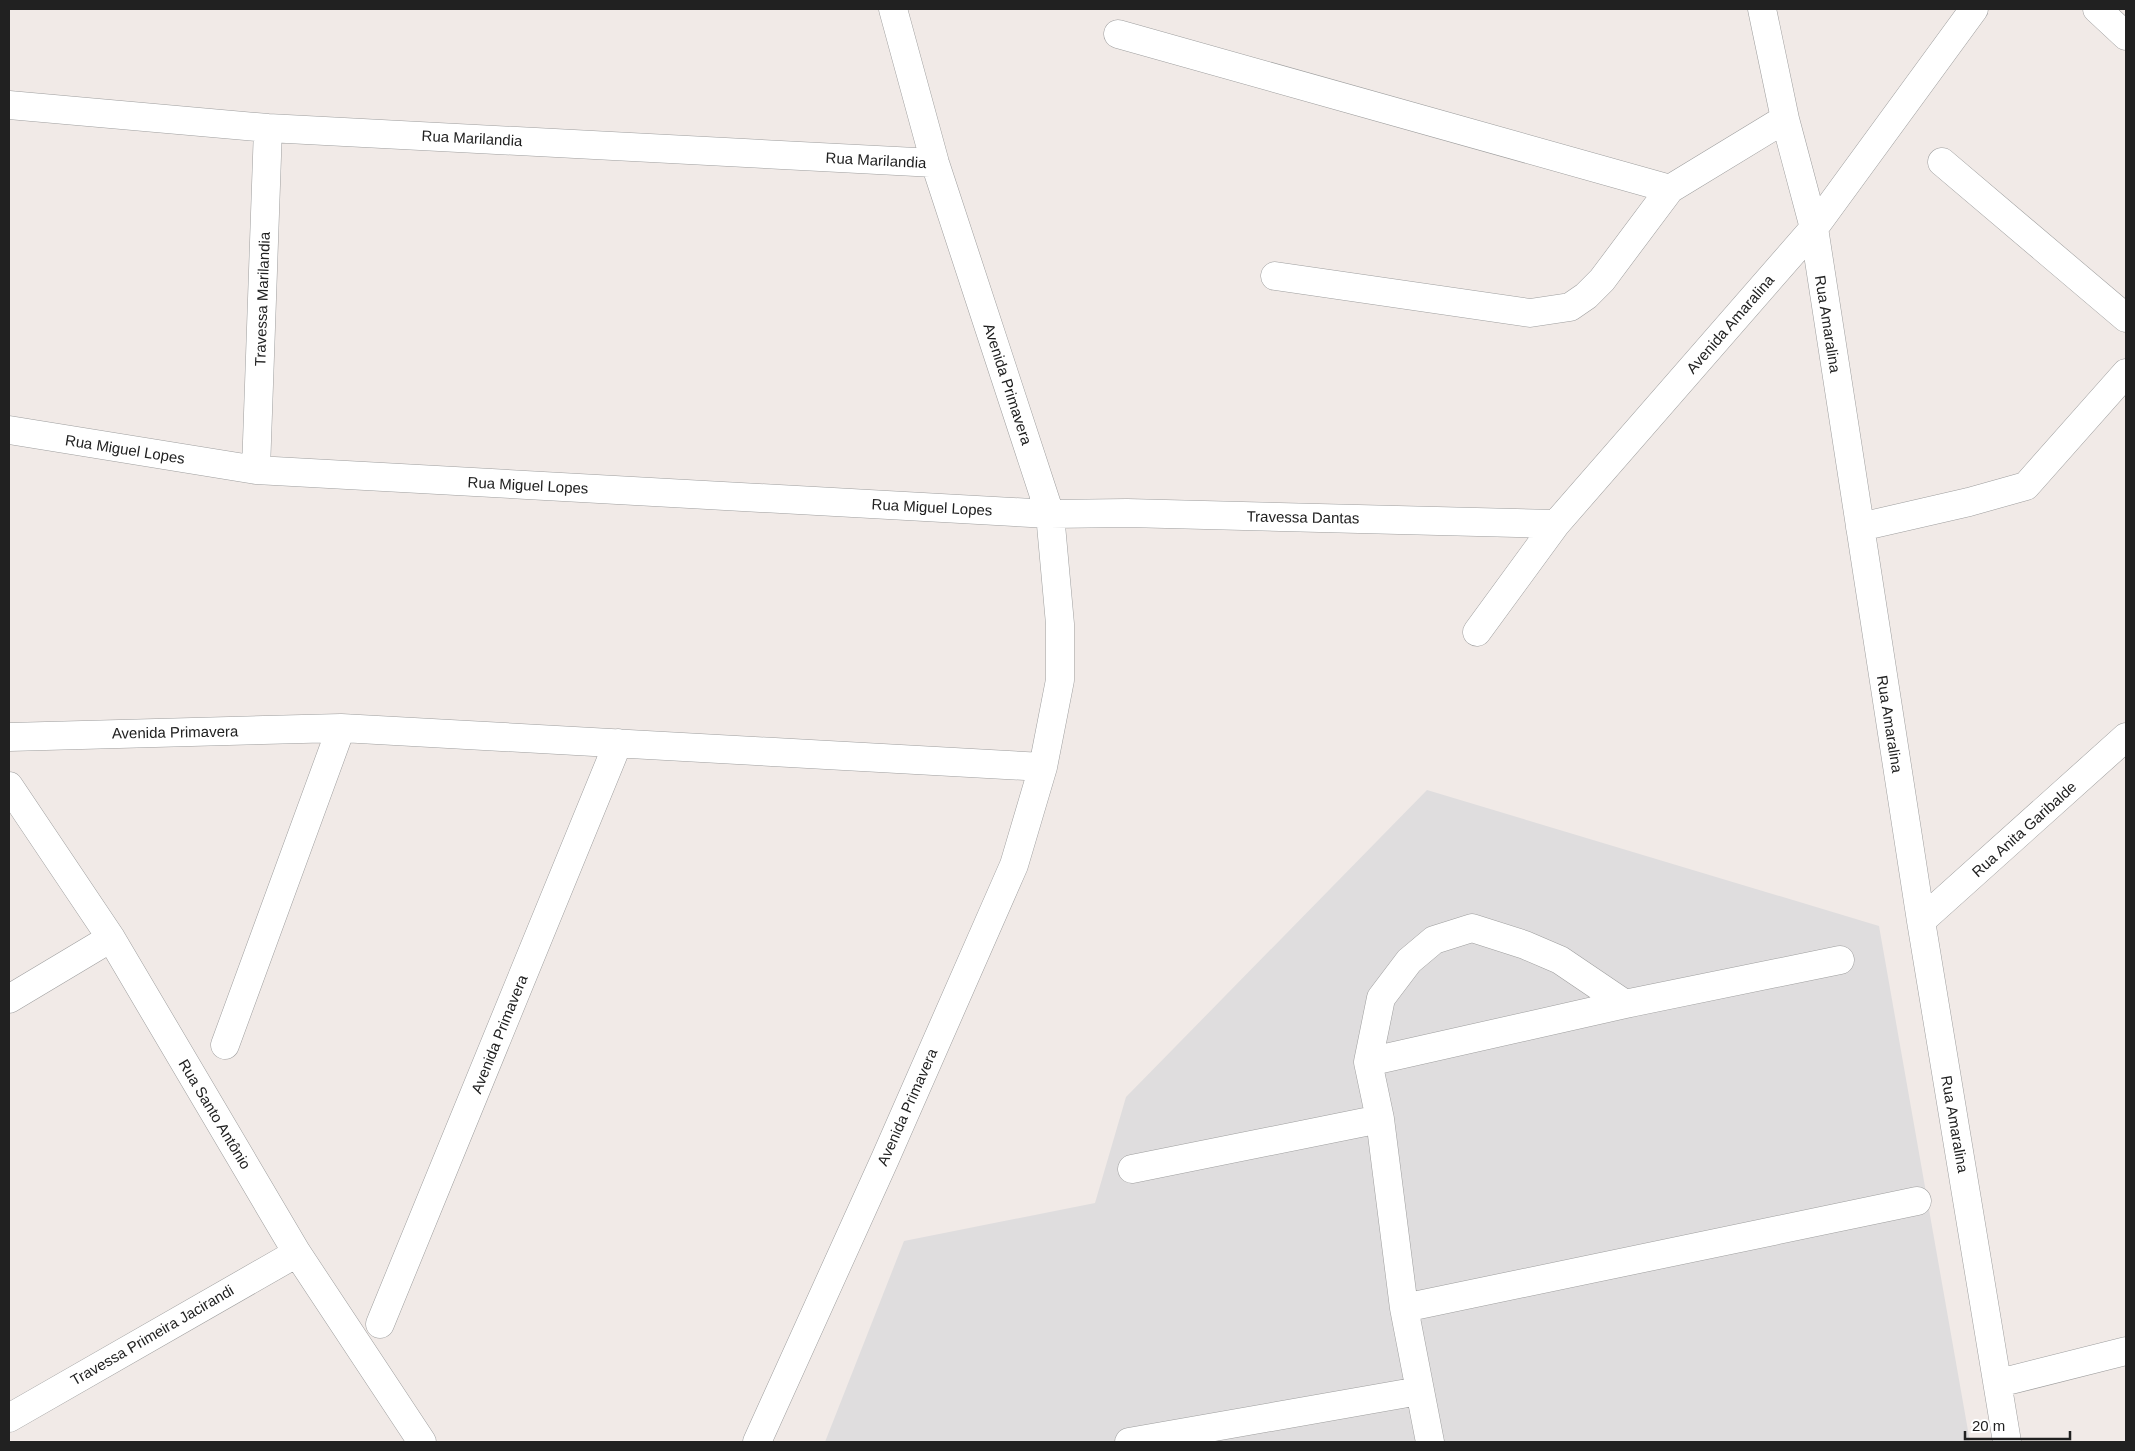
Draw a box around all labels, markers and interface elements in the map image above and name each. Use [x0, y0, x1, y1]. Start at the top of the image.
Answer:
street label: Rua Marilandia [421, 127, 523, 149]
street label: Rua Marilandia [825, 149, 927, 171]
street label: Travessa Marilandia [251, 231, 273, 367]
street label: Avenida Amaralina [1683, 271, 1778, 377]
street label: Rua Amaralina [1812, 274, 1844, 375]
street label: Avenida Primavera [980, 321, 1036, 447]
street label: Rua Miguel Lopes [64, 431, 186, 467]
street label: Rua Miguel Lopes [467, 473, 589, 497]
street label: Rua Miguel Lopes [871, 495, 993, 519]
street label: Travessa Dantas [1246, 508, 1360, 526]
street label: Rua Amaralina [1874, 674, 1906, 775]
street label: Avenida Primavera [112, 722, 239, 742]
street label: Rua Anita Garibalde [1968, 778, 2080, 880]
street label: Avenida Primavera [467, 972, 531, 1096]
street label: Avenida Primavera [874, 1045, 941, 1168]
street label: Rua Santo Antônio [175, 1056, 255, 1172]
street label: Rua Amaralina [1938, 1074, 1972, 1175]
street label: Travessa Primeira Jacirandi [67, 1281, 237, 1389]
scale bar [1965, 1408, 2070, 1440]
text: 20 m [1972, 1417, 2005, 1434]

